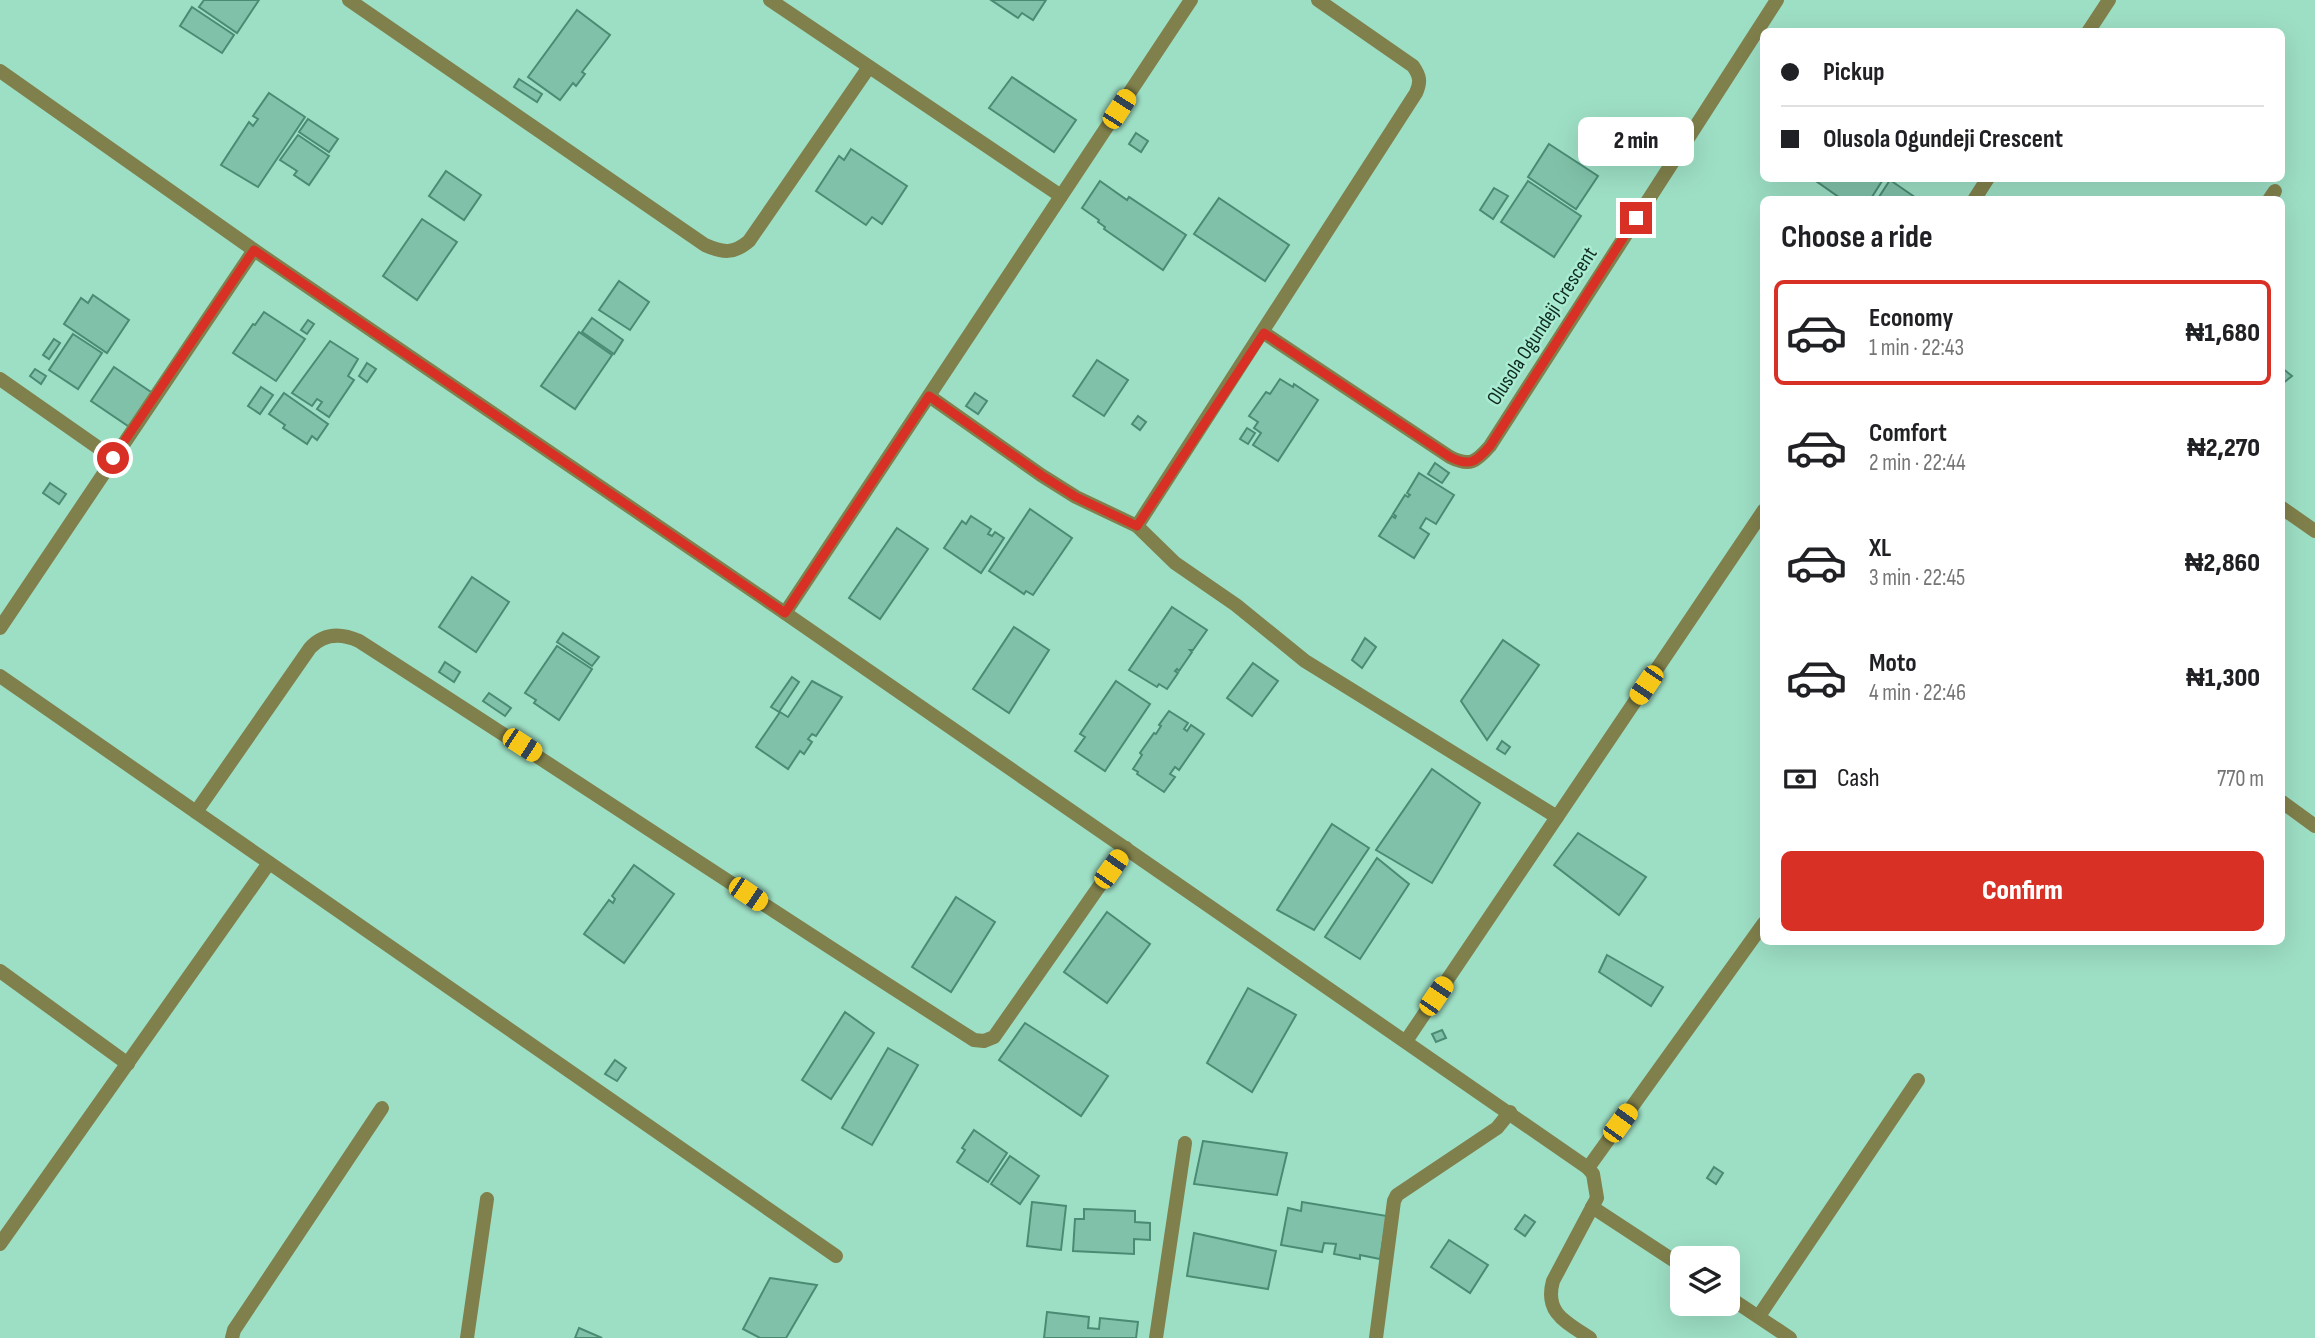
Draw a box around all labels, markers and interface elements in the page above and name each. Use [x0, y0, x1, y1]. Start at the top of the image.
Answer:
text: Pickup [1823, 57, 1885, 88]
car [1099, 86, 1140, 132]
callout: 2 min [1578, 116, 1694, 166]
text: Olusola Ogundeji Crescent [1823, 124, 2063, 155]
text: 2 min [1614, 127, 1658, 155]
route end [1620, 202, 1652, 234]
text: Choose a ride [1781, 218, 1933, 257]
street label: Olusola Ogundeji Crescent [1482, 242, 1602, 410]
icon: car [1785, 301, 1848, 364]
text: Economy [1869, 303, 1953, 334]
text: ₦1,680 [2185, 318, 2260, 349]
text: 1 min · 22:43 [1869, 334, 1964, 362]
icon: car [1785, 416, 1848, 479]
text: Comfort [1869, 418, 1947, 449]
text: ₦2,270 [2187, 433, 2260, 464]
route start [97, 442, 129, 474]
text: 2 min · 22:44 [1869, 449, 1966, 477]
icon: car [1785, 531, 1848, 594]
text: XL [1869, 533, 1891, 564]
text: ₦2,860 [2185, 548, 2260, 579]
text: 3 min · 22:45 [1869, 564, 1965, 592]
icon: car [1785, 646, 1848, 709]
text: Moto [1869, 648, 1917, 679]
car [1626, 662, 1667, 708]
text: ₦1,300 [2186, 663, 2260, 694]
text: 4 min · 22:46 [1869, 679, 1966, 707]
car [499, 725, 546, 765]
icon: cash [1781, 760, 1819, 798]
text: Cash [1837, 763, 1880, 794]
text: 770 m [2217, 765, 2264, 793]
car [1091, 846, 1132, 892]
button: Confirm [1781, 851, 2264, 931]
car [725, 874, 772, 914]
car [1416, 973, 1457, 1019]
car [1600, 1100, 1641, 1146]
map controls [1670, 1246, 1740, 1316]
button: layers [1670, 1246, 1740, 1316]

